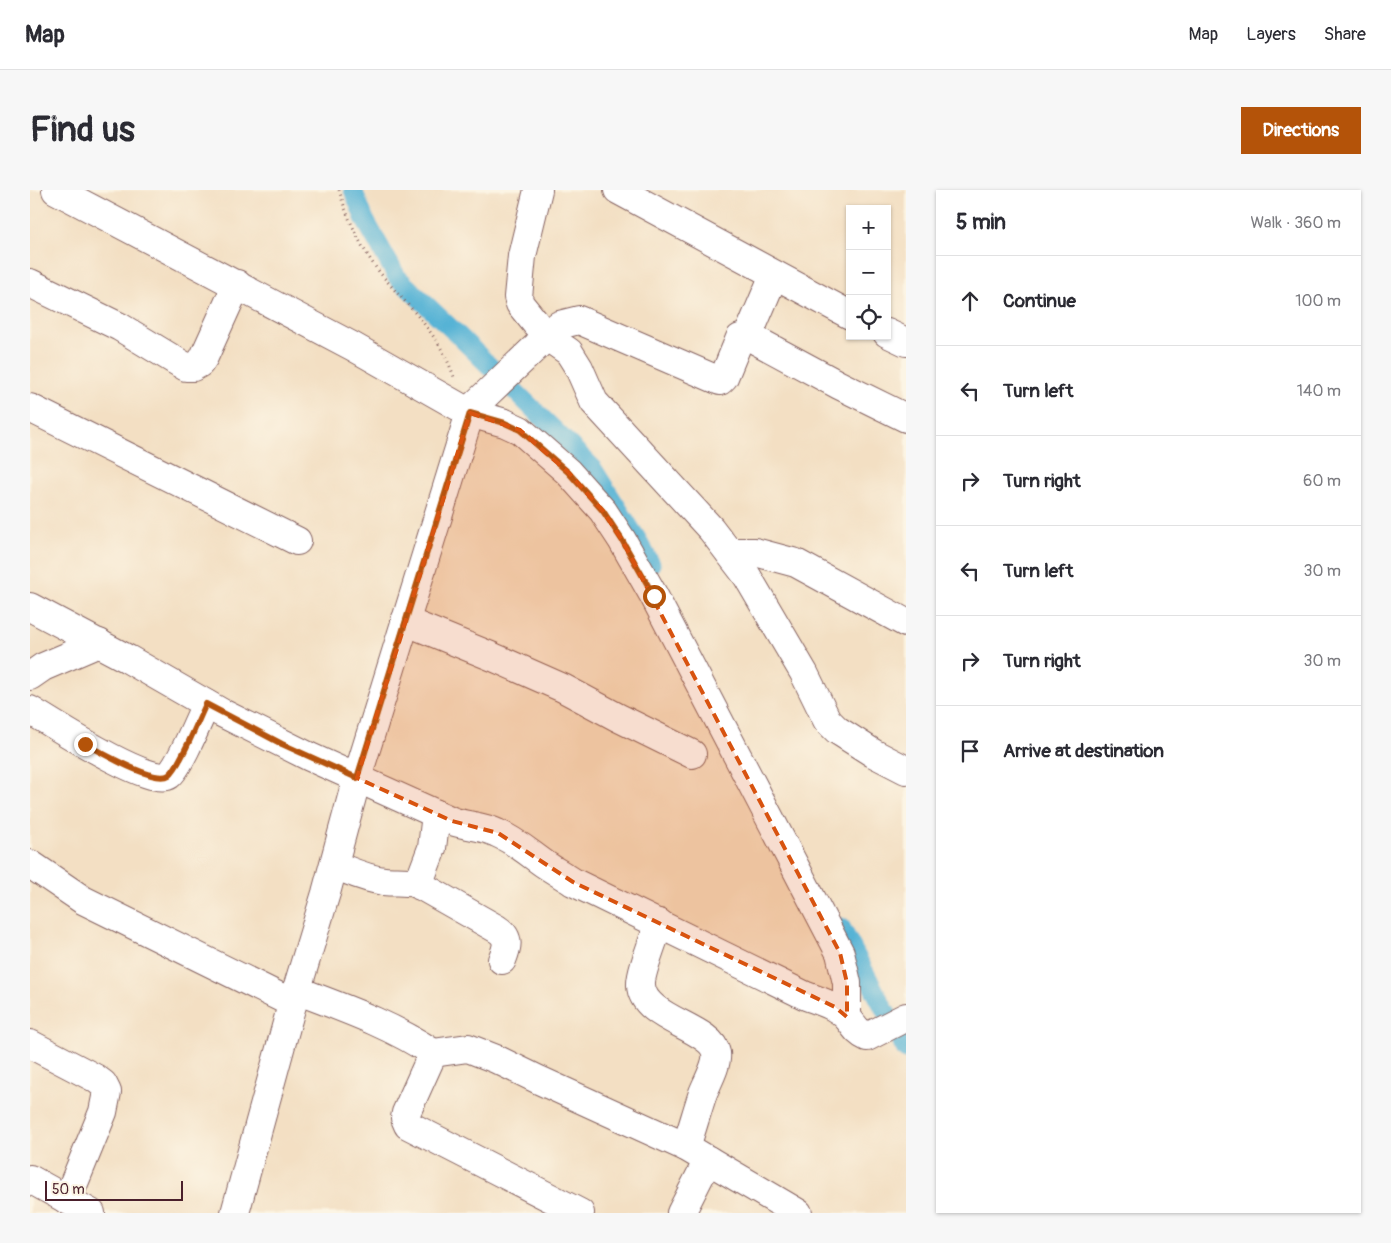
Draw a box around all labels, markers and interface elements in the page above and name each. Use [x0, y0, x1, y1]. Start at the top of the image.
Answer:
text: Map [25, 20, 65, 49]
text: Map [1189, 23, 1218, 46]
text: Layers [1246, 23, 1296, 46]
text: Share [1324, 23, 1366, 46]
button: Directions [1241, 107, 1361, 154]
text: Find us [30, 108, 135, 152]
map controls [846, 205, 891, 340]
button: + [846, 205, 891, 250]
text: 5 min [956, 209, 1006, 236]
text: Walk · 360 m [1250, 213, 1341, 233]
button: − [846, 250, 891, 295]
icon: ahead [956, 287, 984, 315]
text: Continue [1003, 289, 1076, 313]
text: 100 m [1295, 291, 1341, 311]
button: locate [846, 295, 891, 340]
icon: left [956, 377, 984, 405]
text: Turn left [1003, 379, 1073, 403]
text: 140 m [1297, 381, 1341, 401]
icon: right [956, 467, 984, 495]
text: Turn right [1003, 469, 1081, 493]
text: 60 m [1303, 471, 1341, 491]
icon: left [956, 557, 984, 585]
text: Turn left [1003, 559, 1073, 583]
text: 30 m [1303, 561, 1341, 581]
route start [643, 585, 666, 608]
icon: right [956, 647, 984, 675]
text: Turn right [1003, 649, 1081, 673]
text: 30 m [1303, 651, 1341, 671]
route end [74, 733, 97, 756]
icon: arrive [956, 737, 984, 765]
text: Arrive at destination [1003, 739, 1164, 763]
scale bar [45, 1178, 182, 1201]
text: 50 m [52, 1181, 85, 1198]

